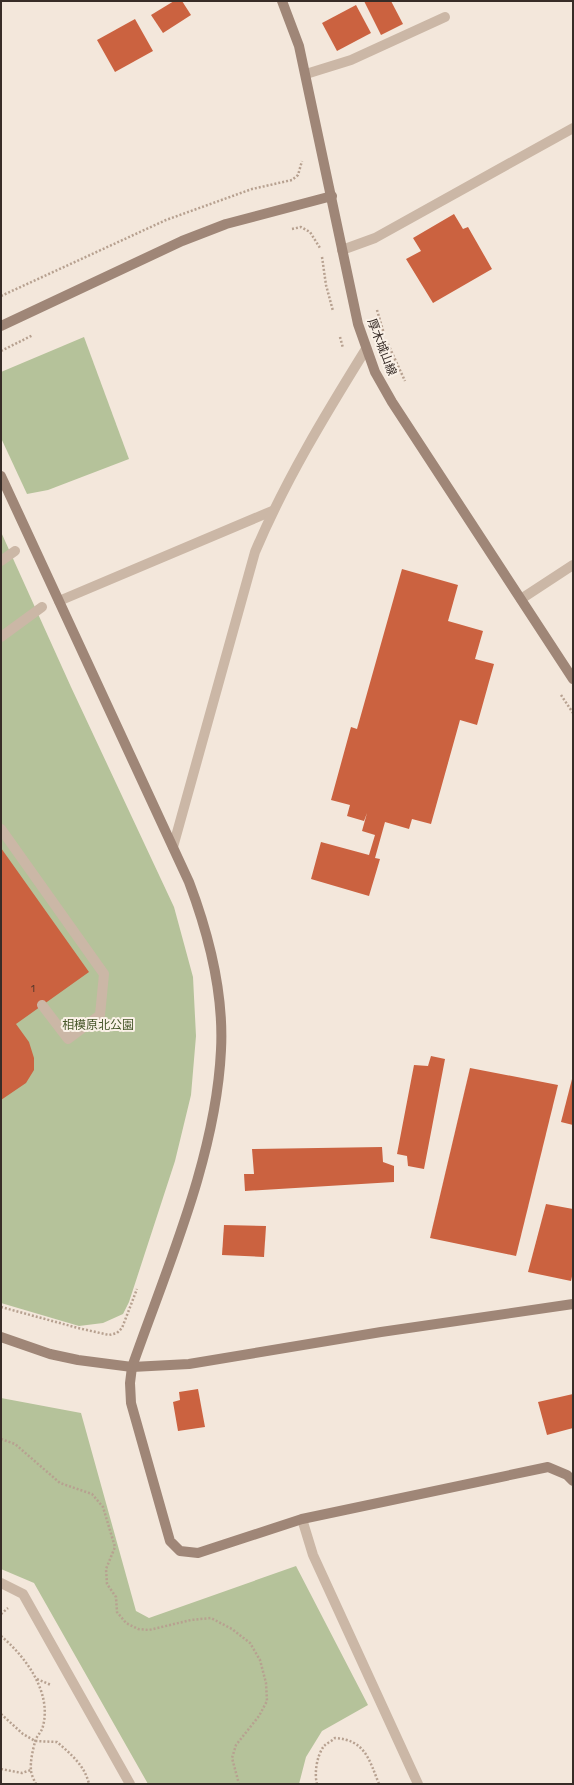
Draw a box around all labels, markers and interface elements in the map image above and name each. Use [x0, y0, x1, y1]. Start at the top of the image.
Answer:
street label: 厚木城山線 [365, 316, 399, 378]
house number: 1 [31, 983, 35, 995]
park label: 相模原北公園 [62, 1018, 134, 1032]

